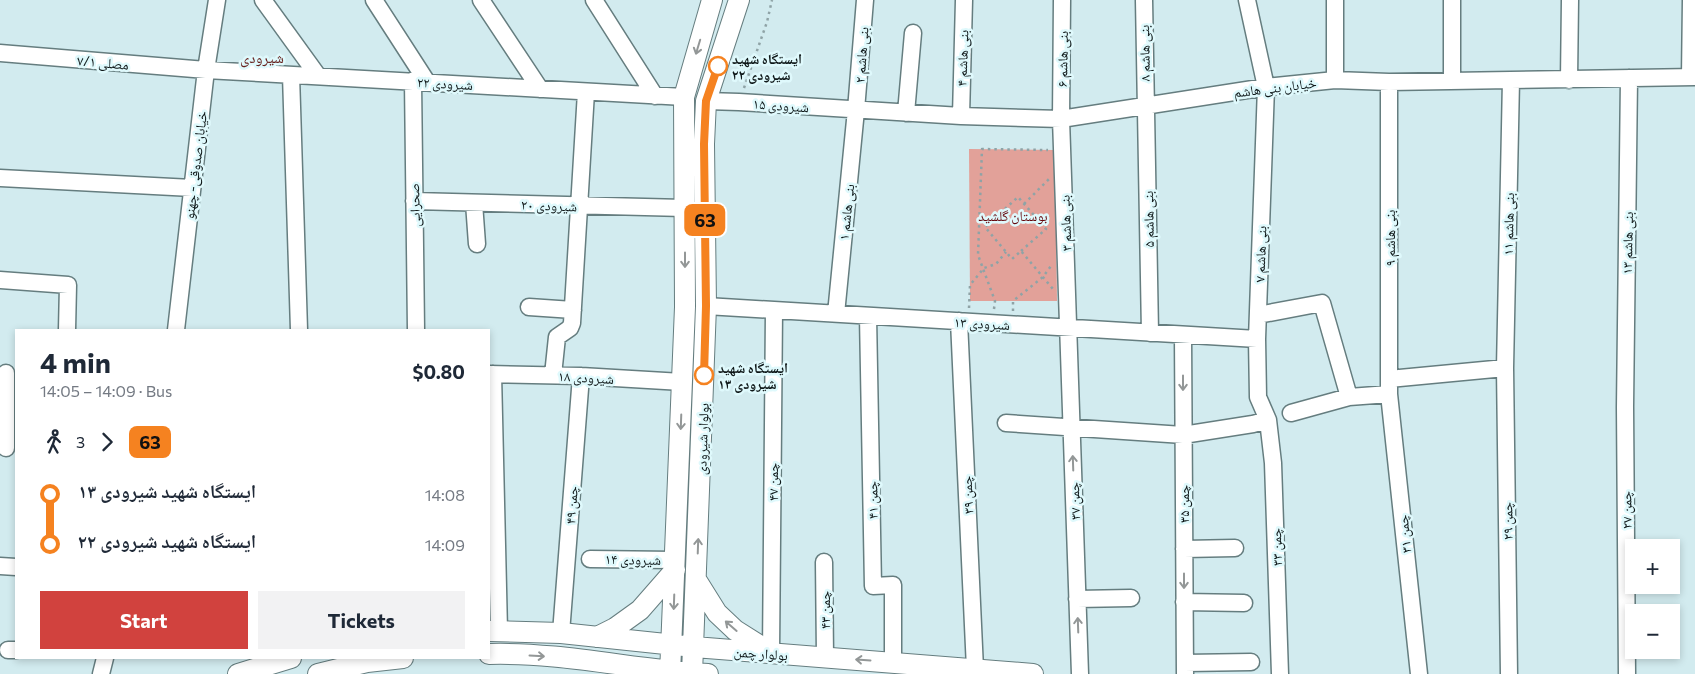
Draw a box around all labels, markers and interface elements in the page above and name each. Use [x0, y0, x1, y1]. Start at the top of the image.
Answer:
street label: بنی هاشم ۸ [1135, 24, 1155, 81]
street label: بنی هاشم ۲ [851, 26, 873, 84]
street label: بنی هاشم ۴ [953, 29, 973, 87]
street label: بنی هاشم ۶ [1053, 30, 1073, 87]
one-way arrow [693, 38, 703, 54]
district label: شیرودی [240, 48, 284, 68]
place label: ایستگاه شهید شیرودی ۲۲ [732, 50, 802, 84]
street label: مصلی ۷/۱ [76, 51, 130, 74]
marker: ایستگاه شهید شیرودی ۲۲ [708, 56, 728, 76]
street label: شیرودی ۲۲ [416, 73, 473, 94]
street label: خیابان بنی هاشم [1233, 73, 1318, 102]
street label: شیرودی ۱۵ [752, 95, 810, 116]
street label: خیابان صدوقی- چهنو [180, 110, 211, 220]
street label: صحرایی [405, 183, 424, 227]
street label: بنی هاشم ۱ [835, 183, 859, 241]
street label: بنی هاشم ۵ [1139, 190, 1159, 247]
street label: بنی هاشم ۱۱ [1499, 192, 1519, 256]
street label: بنی هاشم ۳ [1056, 194, 1076, 252]
street label: شیرودی ۲۰ [521, 196, 577, 215]
line badge: 63 [682, 204, 728, 236]
park label: بوستان گلشید [978, 207, 1048, 225]
text: 63 [694, 209, 716, 231]
street label: بنی هاشم ۹ [1381, 210, 1400, 266]
street label: بنی هاشم ۱۳ [1618, 211, 1638, 275]
street label: بنی هاشم ۷ [1251, 225, 1271, 283]
one-way arrow [680, 251, 690, 267]
street label: شیرودی ۱۳ [953, 313, 1010, 334]
text: 4 min [40, 345, 111, 379]
place label: ایستگاه شهید شیرودی ۱۳ [718, 359, 788, 393]
text: $0.80 [413, 360, 465, 383]
marker: ایستگاه شهید شیرودی ۱۳ [694, 365, 714, 385]
street label: شیرودی ۱۸ [557, 367, 614, 388]
one-way arrow [1178, 375, 1188, 391]
text: 14:05 – 14:09 · Bus [40, 381, 172, 400]
street label: بولوار شیرودی [692, 402, 713, 475]
one-way arrow [676, 414, 685, 430]
icon: walk [40, 428, 68, 456]
icon: forward [93, 428, 121, 456]
text: 63 [139, 431, 161, 453]
text: 3 [76, 432, 85, 451]
one-way arrow [1069, 455, 1078, 471]
street label: چمن ۴۷ [764, 463, 782, 501]
street label: چمن ۳۹ [958, 475, 977, 514]
text: ایستگاه شهید شیرودی ۱۳ [78, 479, 256, 502]
street label: چمن ۴۱ [863, 481, 882, 519]
street label: چمن ۳۷ [1065, 482, 1084, 520]
text: 14:08 [425, 485, 465, 504]
street label: چمن ۴۹ [561, 485, 582, 525]
street label: چمن ۳۵ [1175, 485, 1193, 523]
street label: چمن ۲۷ [1617, 491, 1636, 529]
street label: چمن ۲۹ [1498, 502, 1517, 540]
street label: چمن ۳۱ [1394, 514, 1415, 554]
street label: چمن ۳۳ [1267, 528, 1286, 566]
text: ایستگاه شهید شیرودی ۲۲ [78, 529, 256, 552]
text: 14:09 [425, 535, 465, 554]
one-way arrow [693, 539, 703, 555]
map controls [1625, 539, 1680, 659]
button: + [1625, 539, 1680, 594]
street label: شیرودی ۱۴ [605, 550, 661, 569]
one-way arrow [1179, 572, 1189, 589]
button: Start [40, 591, 248, 649]
button: Tickets [258, 591, 465, 649]
street label: چمن ۴۳ [816, 591, 834, 629]
one-way arrow [669, 594, 678, 610]
button: − [1625, 604, 1680, 659]
one-way arrow [1073, 618, 1083, 634]
one-way arrow [725, 621, 738, 632]
street label: بولوار چمن [733, 643, 789, 664]
one-way arrow [529, 651, 545, 660]
one-way arrow [855, 656, 871, 665]

